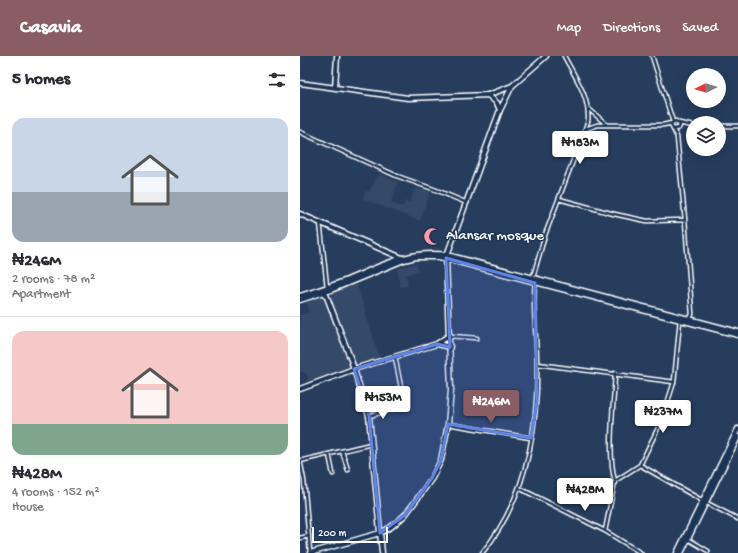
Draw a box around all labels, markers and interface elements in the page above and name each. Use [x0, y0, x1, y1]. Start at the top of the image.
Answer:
text: Casavia [20, 17, 81, 40]
text: Map [557, 20, 581, 37]
text: Directions [603, 20, 660, 37]
text: Saved [682, 20, 718, 37]
north arrow [686, 68, 726, 108]
map controls [686, 68, 726, 156]
icon: filters [266, 69, 288, 91]
text: 5 homes [12, 70, 70, 90]
button: layers [686, 116, 726, 156]
pin: ₦183M [552, 131, 608, 165]
text: ₦183M [561, 136, 599, 151]
icon: home [114, 144, 186, 216]
mosque icon: Alansar mosque [423, 226, 443, 246]
place label: Alansar mosque [446, 227, 544, 245]
text: ₦246M [12, 252, 61, 272]
text: 2 rooms · 78 m² [12, 272, 95, 287]
text: Apartment [12, 287, 71, 302]
icon: home [114, 357, 186, 429]
pin: ₦153M [355, 386, 411, 420]
pin: ₦246M [463, 390, 519, 424]
text: ₦153M [364, 391, 402, 406]
text: ₦246M [472, 395, 510, 410]
pin: ₦237M [635, 400, 691, 434]
text: ₦237M [644, 405, 682, 420]
text: ₦428M [12, 465, 62, 485]
pin: ₦428M [557, 478, 613, 512]
text: ₦428M [566, 483, 604, 498]
text: 4 rooms · 152 m² [12, 485, 100, 500]
text: House [12, 500, 44, 515]
scale bar [312, 525, 388, 544]
text: 200 m [318, 528, 346, 540]

